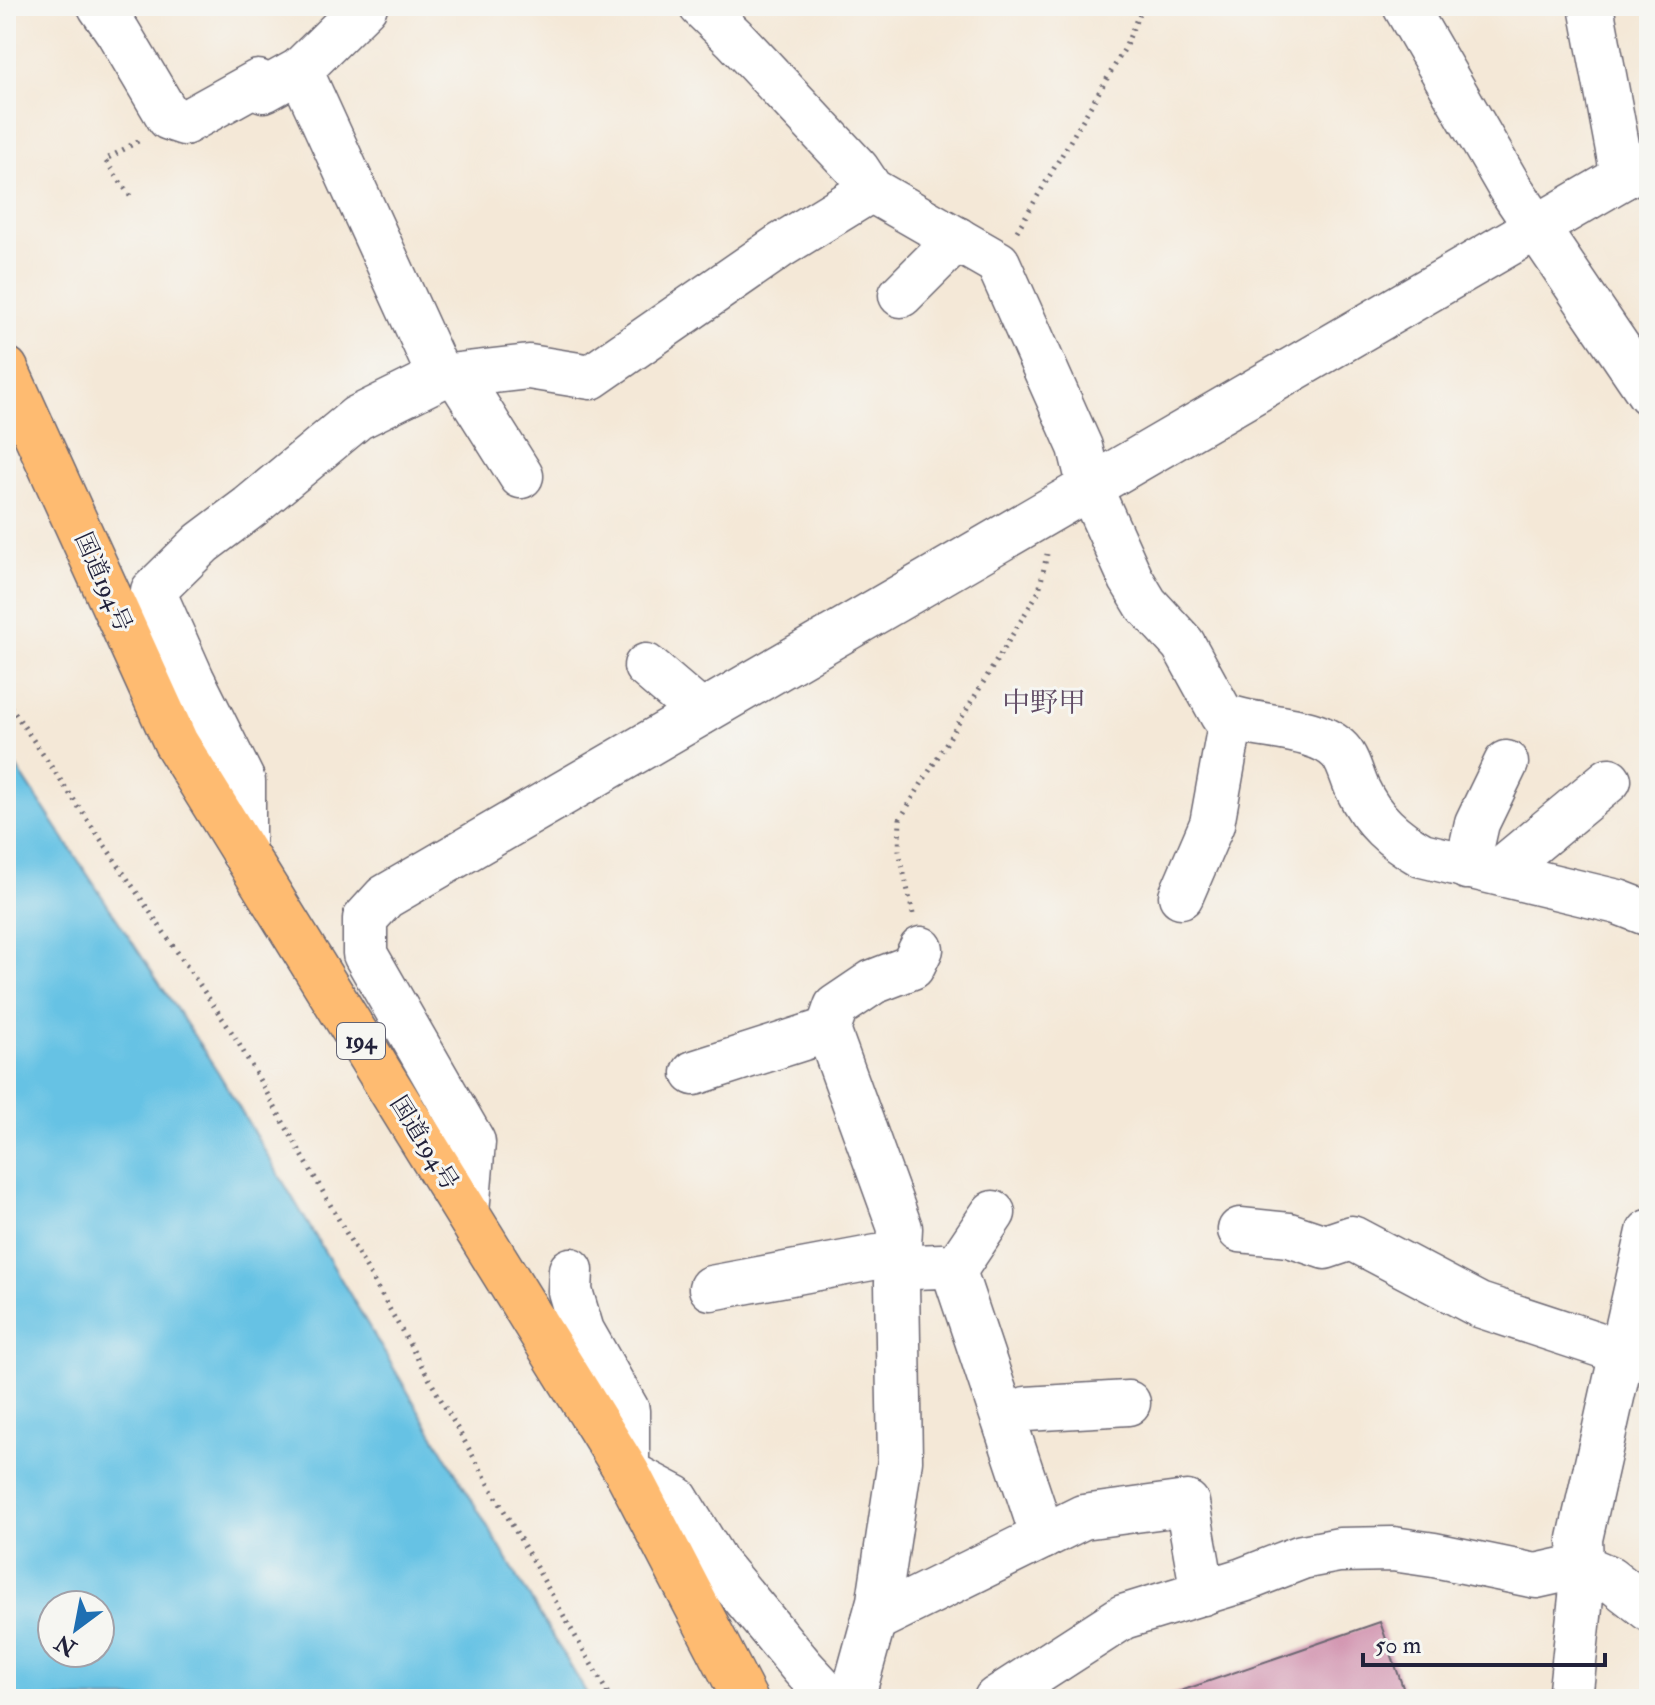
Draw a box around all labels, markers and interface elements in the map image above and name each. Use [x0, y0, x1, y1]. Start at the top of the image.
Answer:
street label: 国道194号 [67, 527, 139, 637]
district label: 中野甲 [1002, 686, 1086, 721]
road number: 194 [337, 1023, 385, 1059]
street label: 国道194号 [383, 1090, 465, 1196]
north arrow [36, 1589, 116, 1669]
scale bar [1363, 1617, 1605, 1667]
text: N [50, 1628, 83, 1663]
text: 50 m [1375, 1630, 1422, 1661]

